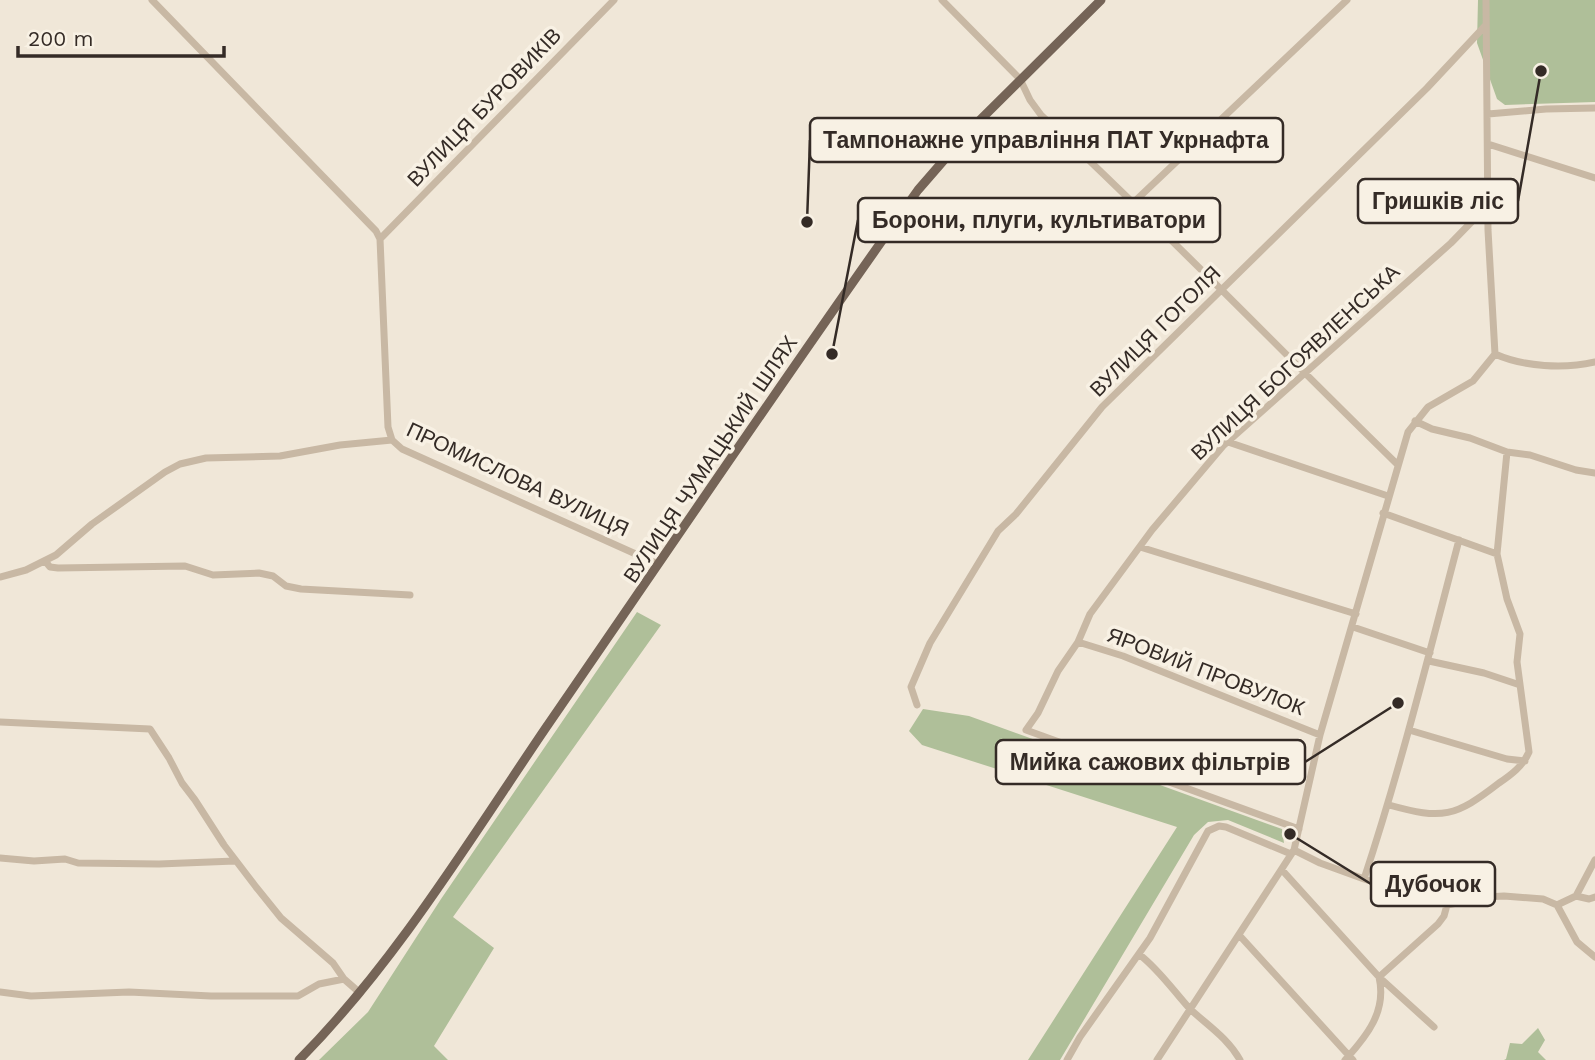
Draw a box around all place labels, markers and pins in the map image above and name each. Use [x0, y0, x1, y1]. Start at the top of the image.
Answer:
callout: Тампонажне управління ПАТ Укрнафта [810, 118, 1283, 162]
callout: Гришків ліс [1358, 179, 1518, 223]
callout: Борони, плуги, культиватори [858, 198, 1220, 242]
callout: Мийка сажових фільтрів [996, 740, 1305, 784]
callout: Дубочок [1371, 862, 1495, 906]

